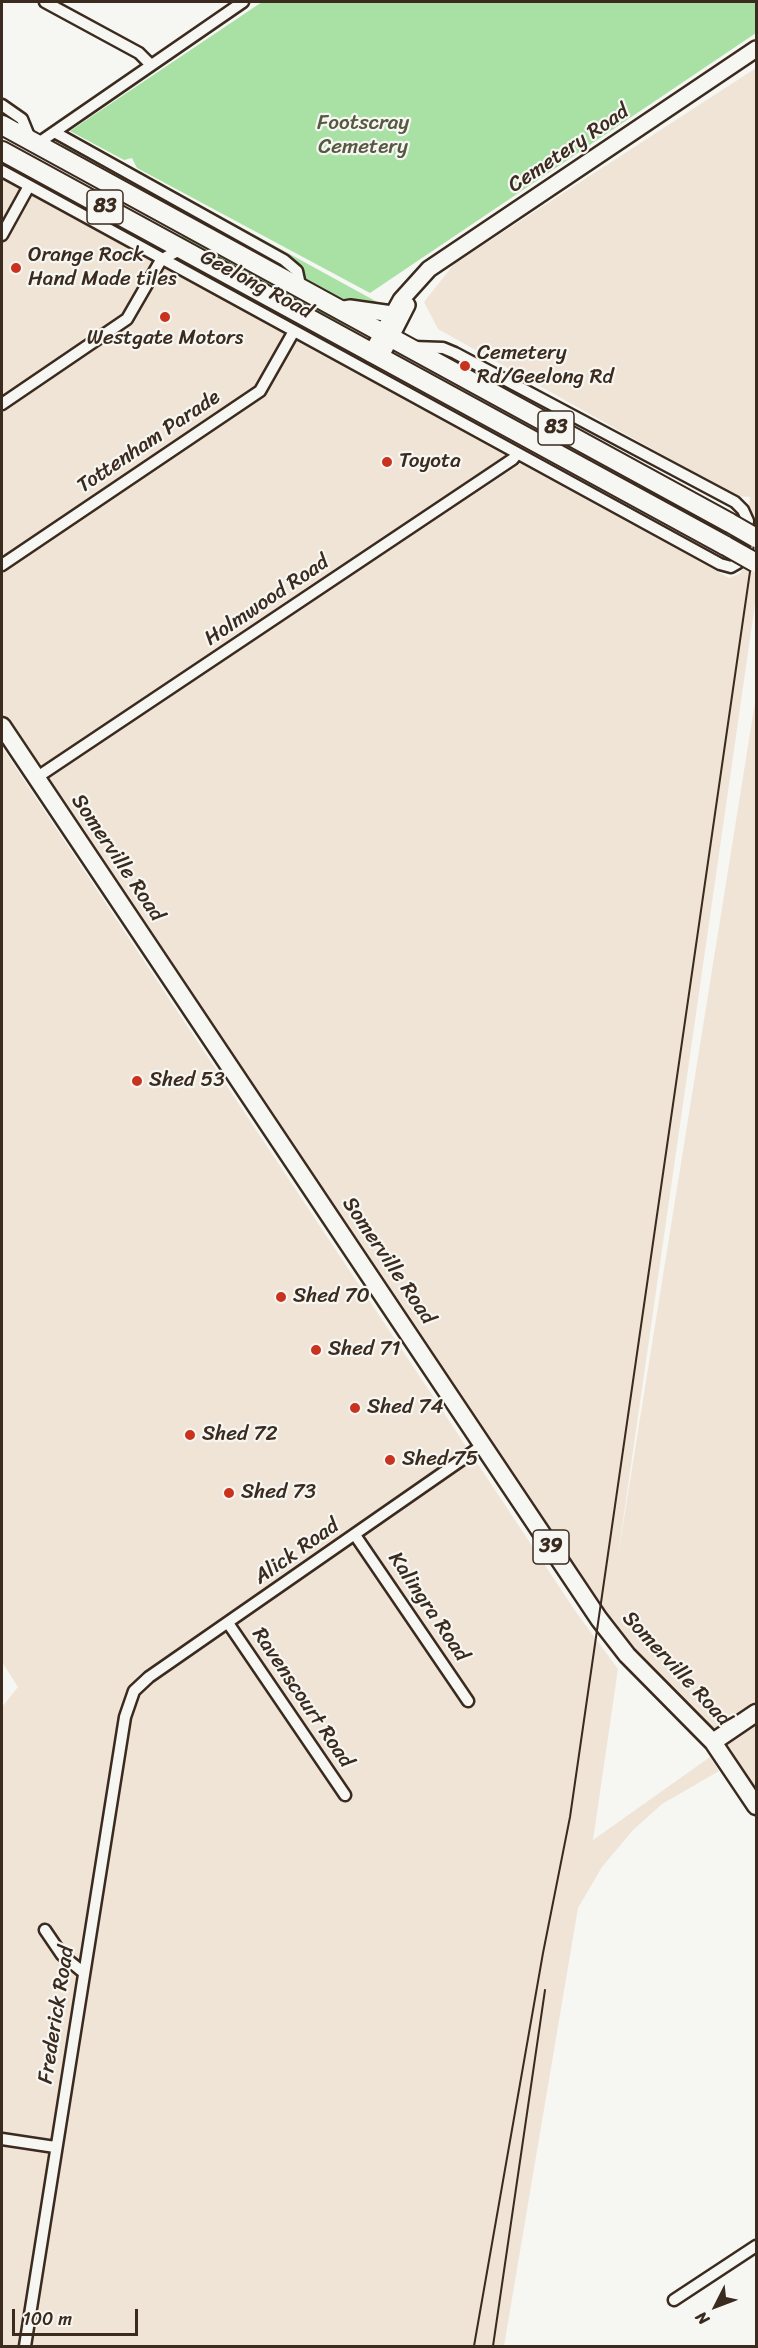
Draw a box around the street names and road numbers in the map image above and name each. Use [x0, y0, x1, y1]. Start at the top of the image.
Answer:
street label: Cemetery Road [504, 99, 634, 199]
road number: 83 [87, 190, 123, 224]
street label: Geelong Road [196, 245, 316, 325]
street label: Tottenham Parade [73, 385, 225, 499]
road number: 83 [538, 411, 574, 445]
street label: Holmwood Road [200, 550, 334, 652]
street label: Somerville Road [65, 790, 169, 926]
street label: Somerville Road [336, 1193, 440, 1329]
street label: Alick Road [250, 1514, 344, 1590]
road number: 39 [533, 1530, 569, 1564]
street label: Kalingra Road [382, 1547, 474, 1667]
street label: Somerville Road [616, 1606, 736, 1732]
street label: Ravenscourt Road [246, 1623, 358, 1773]
street label: Frederick Road [34, 1944, 80, 2086]

